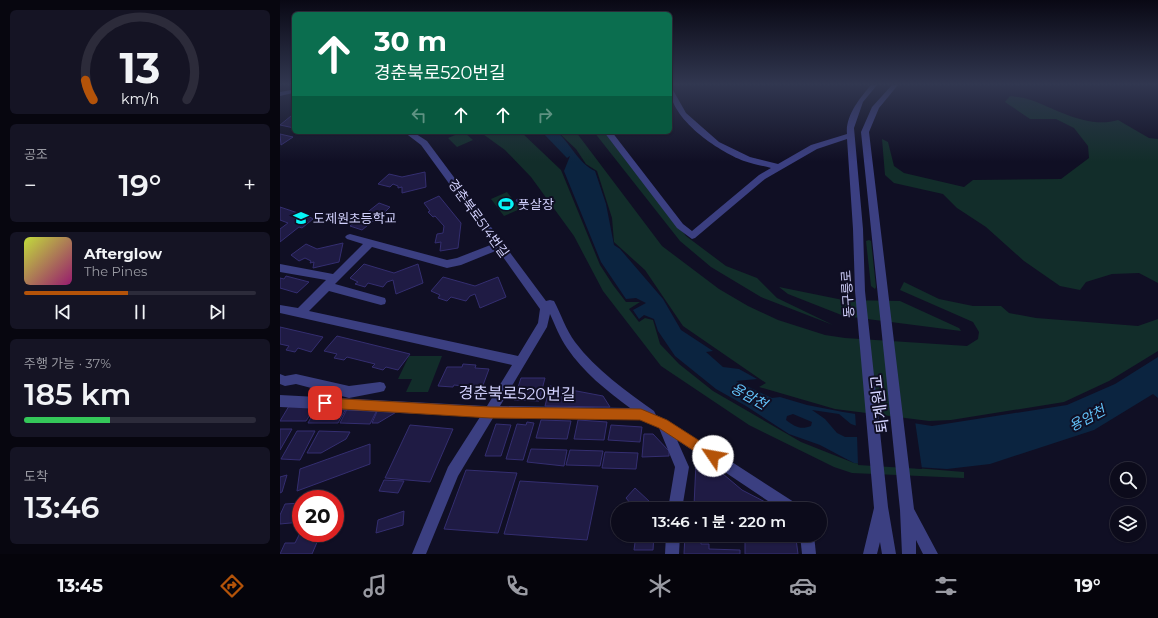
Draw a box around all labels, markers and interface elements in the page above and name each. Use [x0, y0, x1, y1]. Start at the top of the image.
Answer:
text: 30 m [374, 24, 447, 58]
icon: ahead [308, 28, 360, 80]
text: 13 [120, 43, 160, 93]
text: 경춘북로520번길 [374, 62, 506, 84]
text: km/h [121, 90, 159, 108]
icon: left [408, 104, 430, 126]
icon: ahead [450, 104, 472, 126]
icon: ahead [492, 104, 514, 126]
icon: right [534, 104, 556, 126]
text: 공조 [24, 146, 48, 162]
text: 19° [119, 167, 161, 204]
text: − [24, 172, 37, 199]
text: + [243, 172, 256, 199]
street label: 경춘북로514번길 [445, 176, 513, 260]
sports icon: 풋살장 [497, 195, 515, 213]
place label: 풋살장 [518, 196, 554, 212]
school or university icon: 도제원초등학교 [292, 209, 310, 227]
place label: 도제원초등학교 [313, 210, 397, 226]
text: Afterglow [84, 244, 162, 263]
text: The Pines [84, 263, 147, 279]
street label: 동구릉로 [837, 270, 857, 318]
icon: previous [52, 301, 74, 323]
icon: pause [129, 301, 151, 323]
icon: next [206, 301, 228, 323]
text: 주행 가능 · 37% [24, 355, 111, 371]
street label: 퇴계원교 [866, 374, 893, 434]
text: 185 km [24, 376, 131, 413]
water label: 용암천 [728, 379, 771, 414]
street label: 경춘북로520번길 [458, 383, 576, 404]
pin [308, 386, 342, 420]
icon: arrive [314, 392, 336, 414]
water label: 용암천 [1066, 400, 1109, 435]
position arrow [692, 435, 734, 477]
map controls [1110, 462, 1146, 542]
button: search [1110, 462, 1146, 498]
text: 도착 [24, 468, 48, 484]
text: 13:46 [24, 489, 99, 526]
speed limit sign: 20 [292, 490, 344, 542]
button: layers [1110, 506, 1146, 542]
text: 13:46 · 1 분 · 220 m [652, 512, 786, 531]
icon: directions [218, 572, 246, 600]
icon: music [361, 572, 389, 600]
icon: phone [503, 572, 531, 600]
icon: climate [646, 572, 674, 600]
icon: car [789, 572, 817, 600]
icon: filters [932, 572, 960, 600]
text: 13:45 [57, 575, 103, 597]
text: 19° [1075, 575, 1101, 597]

